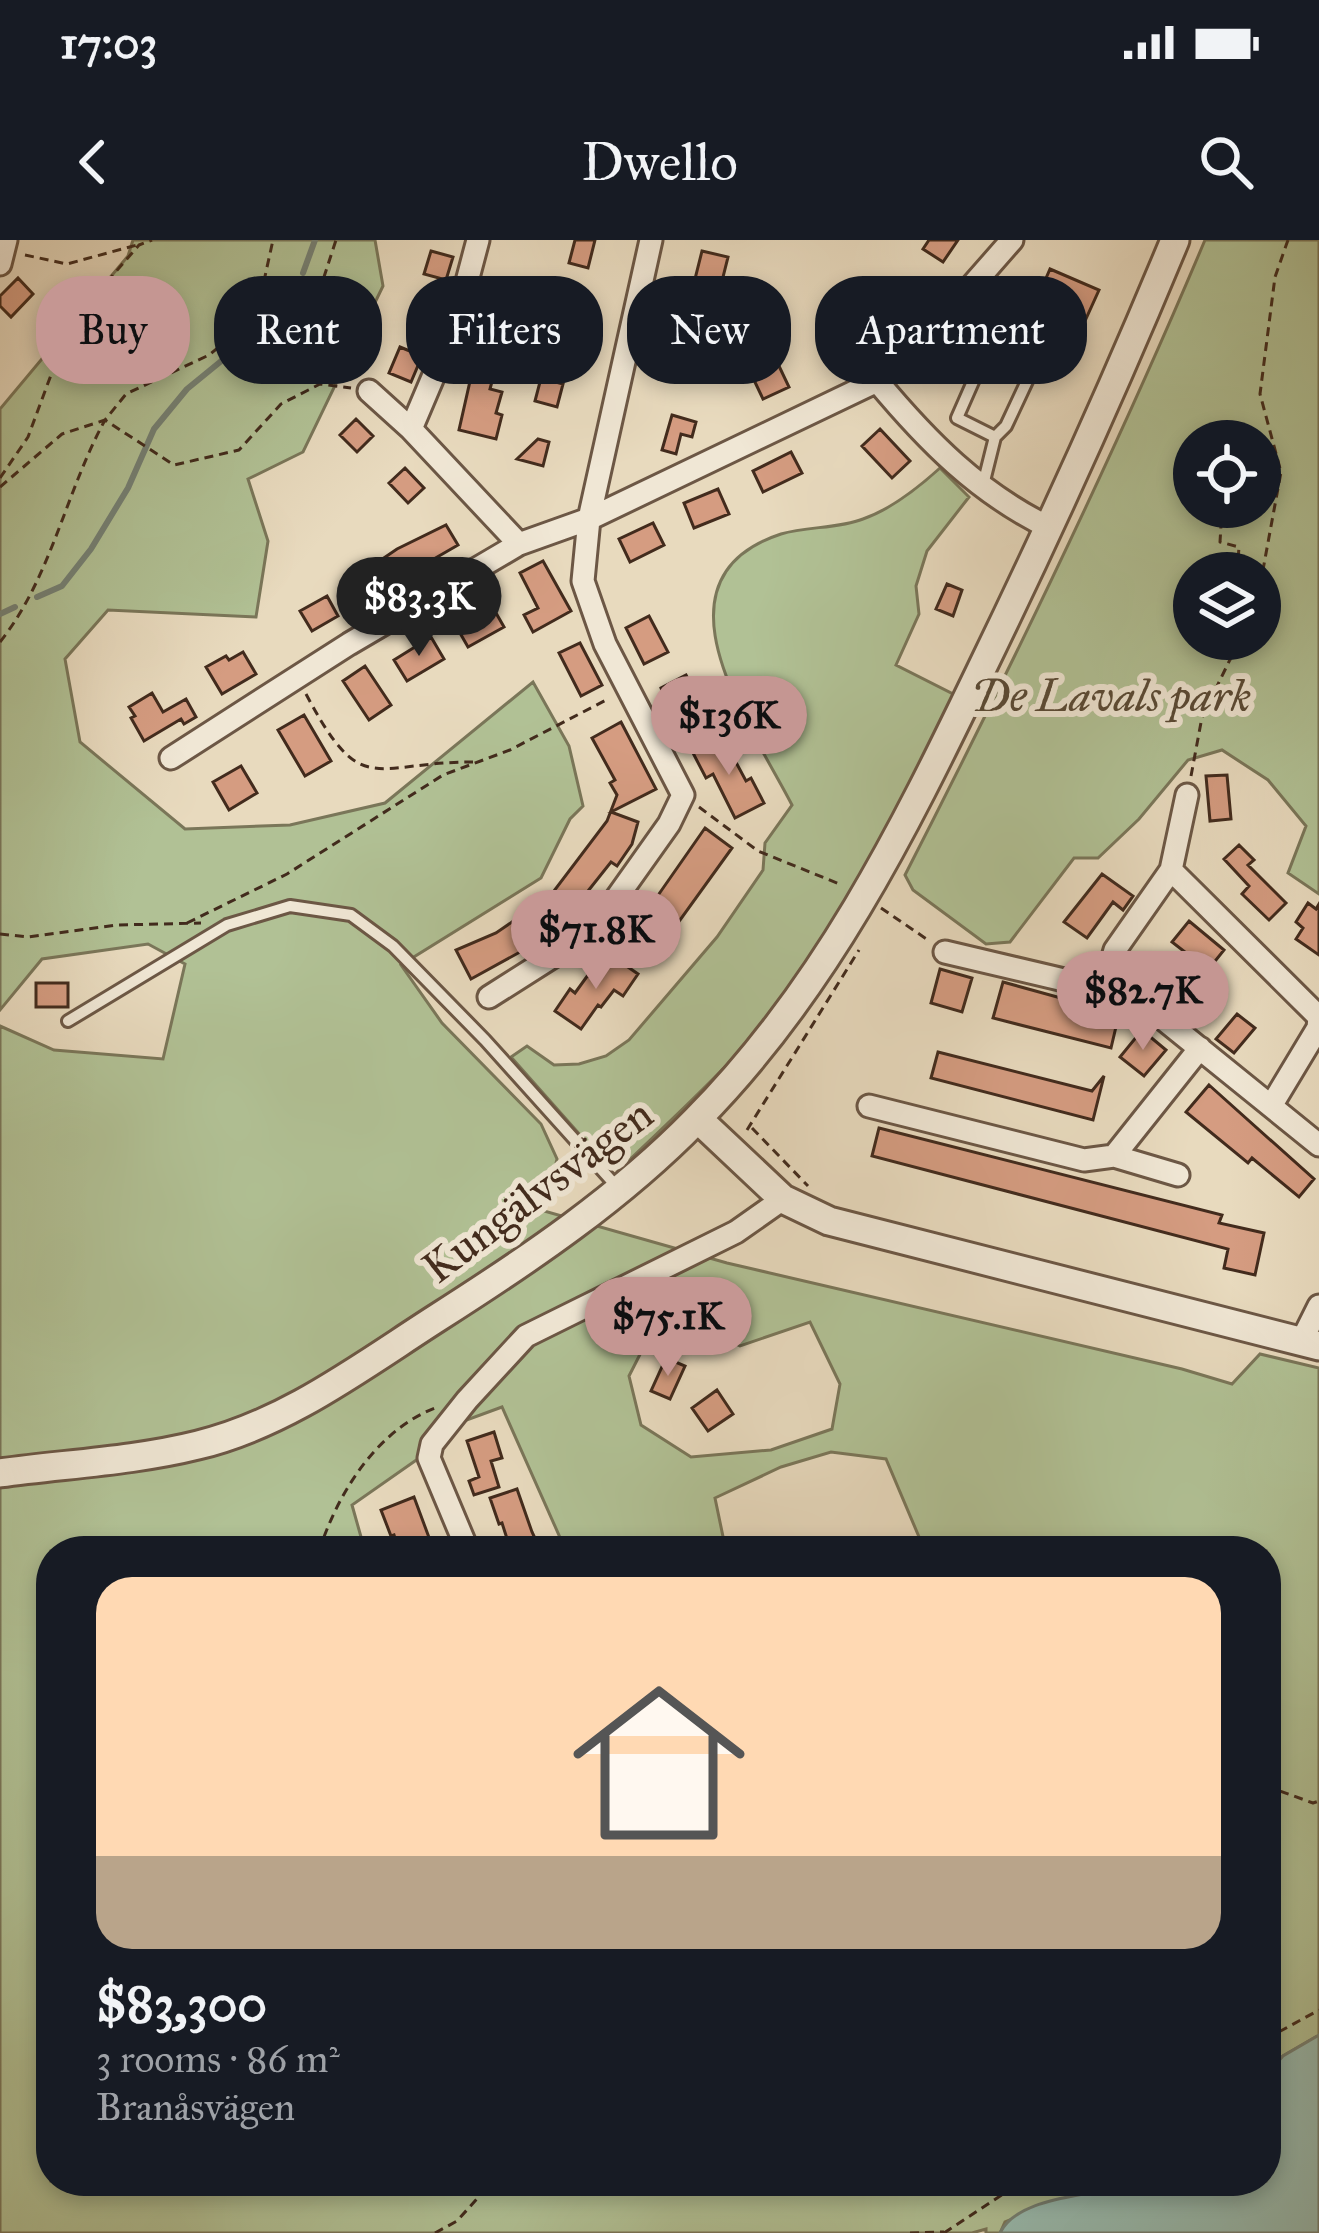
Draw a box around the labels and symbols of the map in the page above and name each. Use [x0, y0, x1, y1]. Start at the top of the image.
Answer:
pin: $83.3K [321, 557, 517, 659]
park label: De Lavals park [971, 668, 1251, 723]
pin: $136K [645, 676, 813, 778]
pin: $71.8K [498, 890, 694, 992]
pin: $82.7K [1045, 951, 1241, 1053]
street label: Kungälvsvägen [411, 1086, 663, 1295]
pin: $75.1K [570, 1277, 766, 1379]

